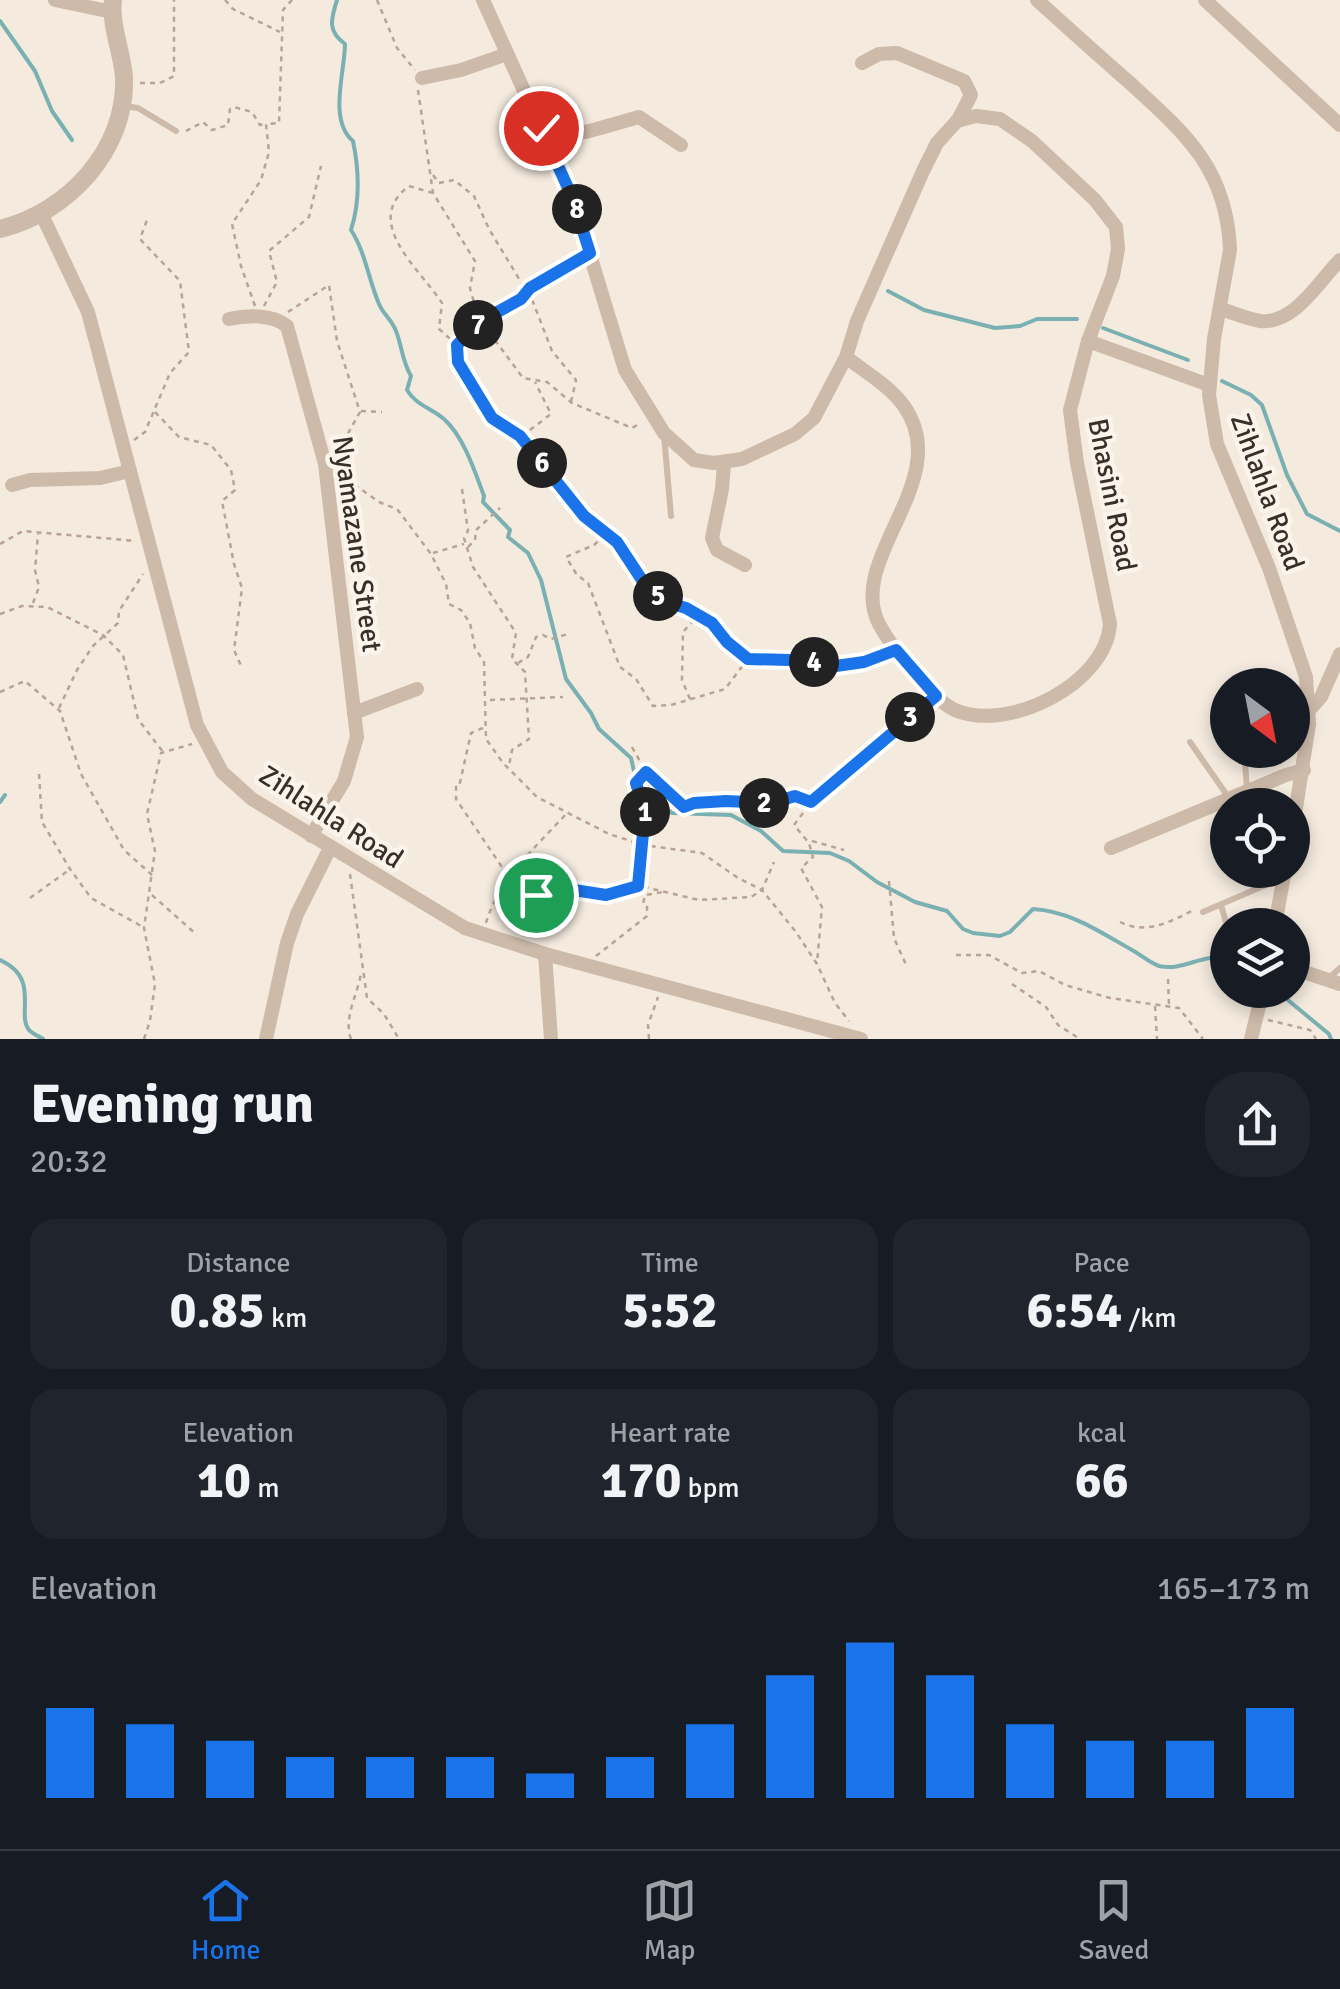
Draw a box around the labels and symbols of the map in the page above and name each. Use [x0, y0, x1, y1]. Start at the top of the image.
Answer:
pin [499, 86, 584, 171]
pin: 8 [552, 184, 602, 234]
pin: 7 [453, 300, 503, 350]
street label: Zihlahla Road [1223, 409, 1311, 575]
street label: Bhasini Road [1081, 416, 1143, 574]
street label: Nyamazane Street [325, 434, 389, 654]
pin: 6 [517, 438, 567, 488]
pin: 5 [633, 571, 683, 621]
pin: 4 [789, 637, 839, 687]
north arrow [1210, 668, 1310, 768]
pin: 3 [885, 692, 935, 742]
street label: Zihlahla Road [253, 758, 409, 876]
pin: 2 [739, 778, 789, 828]
pin: 1 [620, 787, 670, 837]
pin [494, 853, 579, 938]

